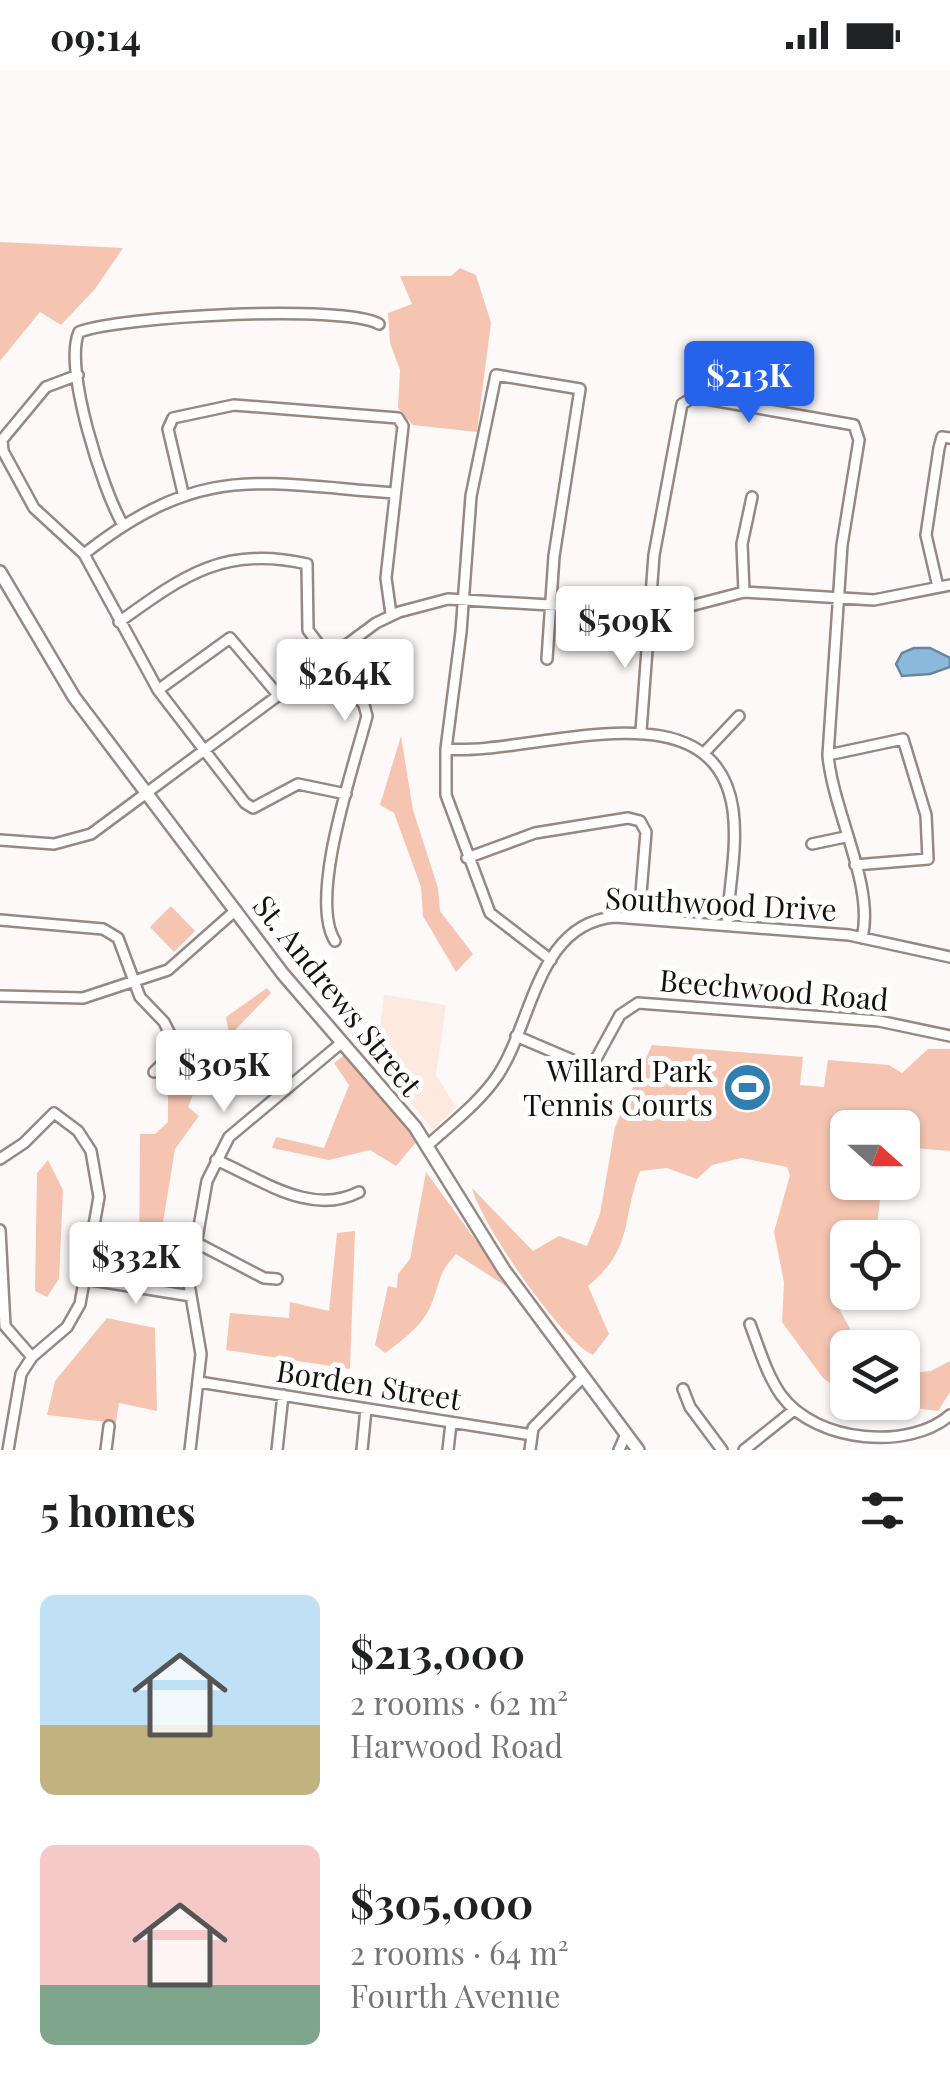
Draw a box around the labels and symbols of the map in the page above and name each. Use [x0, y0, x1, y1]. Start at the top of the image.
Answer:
pin: $213K [679, 341, 819, 426]
pin: $509K [555, 586, 695, 671]
pin: $264K [275, 639, 415, 724]
street label: Southwood Drive [604, 877, 838, 929]
street label: St. Andrews Street [245, 886, 432, 1104]
street label: Beechwood Road [658, 959, 890, 1019]
pin: $305K [154, 1030, 294, 1115]
place label: Willard Park Tennis Courts [523, 1050, 713, 1124]
sports icon: Willard Park Tennis Courts [722, 1061, 774, 1113]
north arrow [830, 1110, 920, 1200]
pin: $332K [66, 1222, 206, 1307]
street label: Borden Street [274, 1350, 465, 1418]

